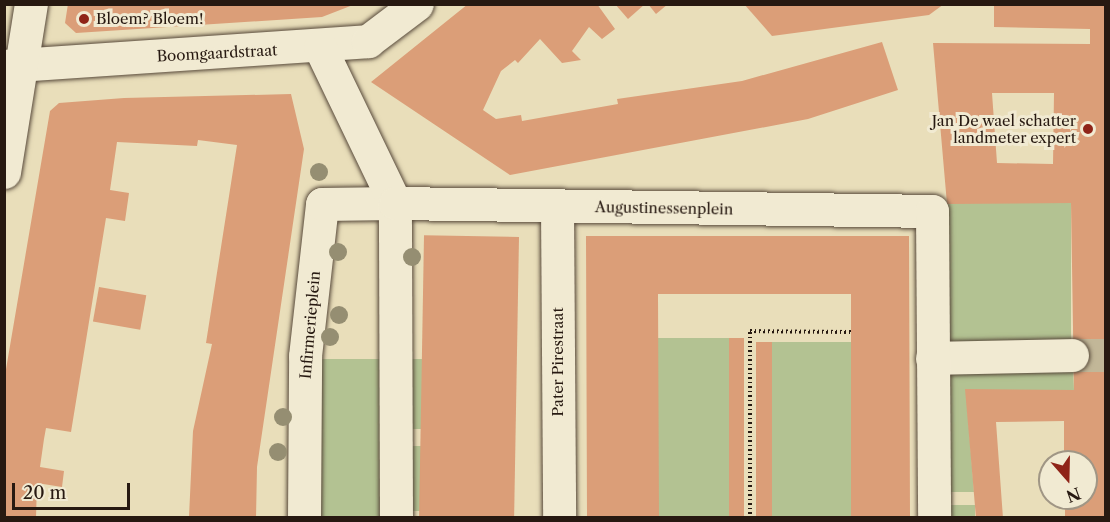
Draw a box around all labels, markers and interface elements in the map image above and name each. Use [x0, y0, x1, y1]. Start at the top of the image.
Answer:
place label: Bloem? Bloem! [96, 10, 203, 28]
marker: Bloem? Bloem! [77, 12, 91, 26]
street label: Boomgaardstraat [156, 41, 278, 65]
place label: Jan De wael schatter landmeter expert [931, 111, 1076, 146]
marker: Jan De wael schatter landmeter expert [1081, 122, 1095, 136]
street label: Augustinessenplein [595, 198, 733, 218]
street label: Infirmerieplein [296, 270, 324, 380]
street label: Pater Pirestraat [549, 307, 567, 417]
north arrow [1038, 450, 1098, 510]
scale bar [15, 471, 134, 509]
text: 20 m [23, 482, 66, 504]
text: N [1064, 483, 1083, 507]

